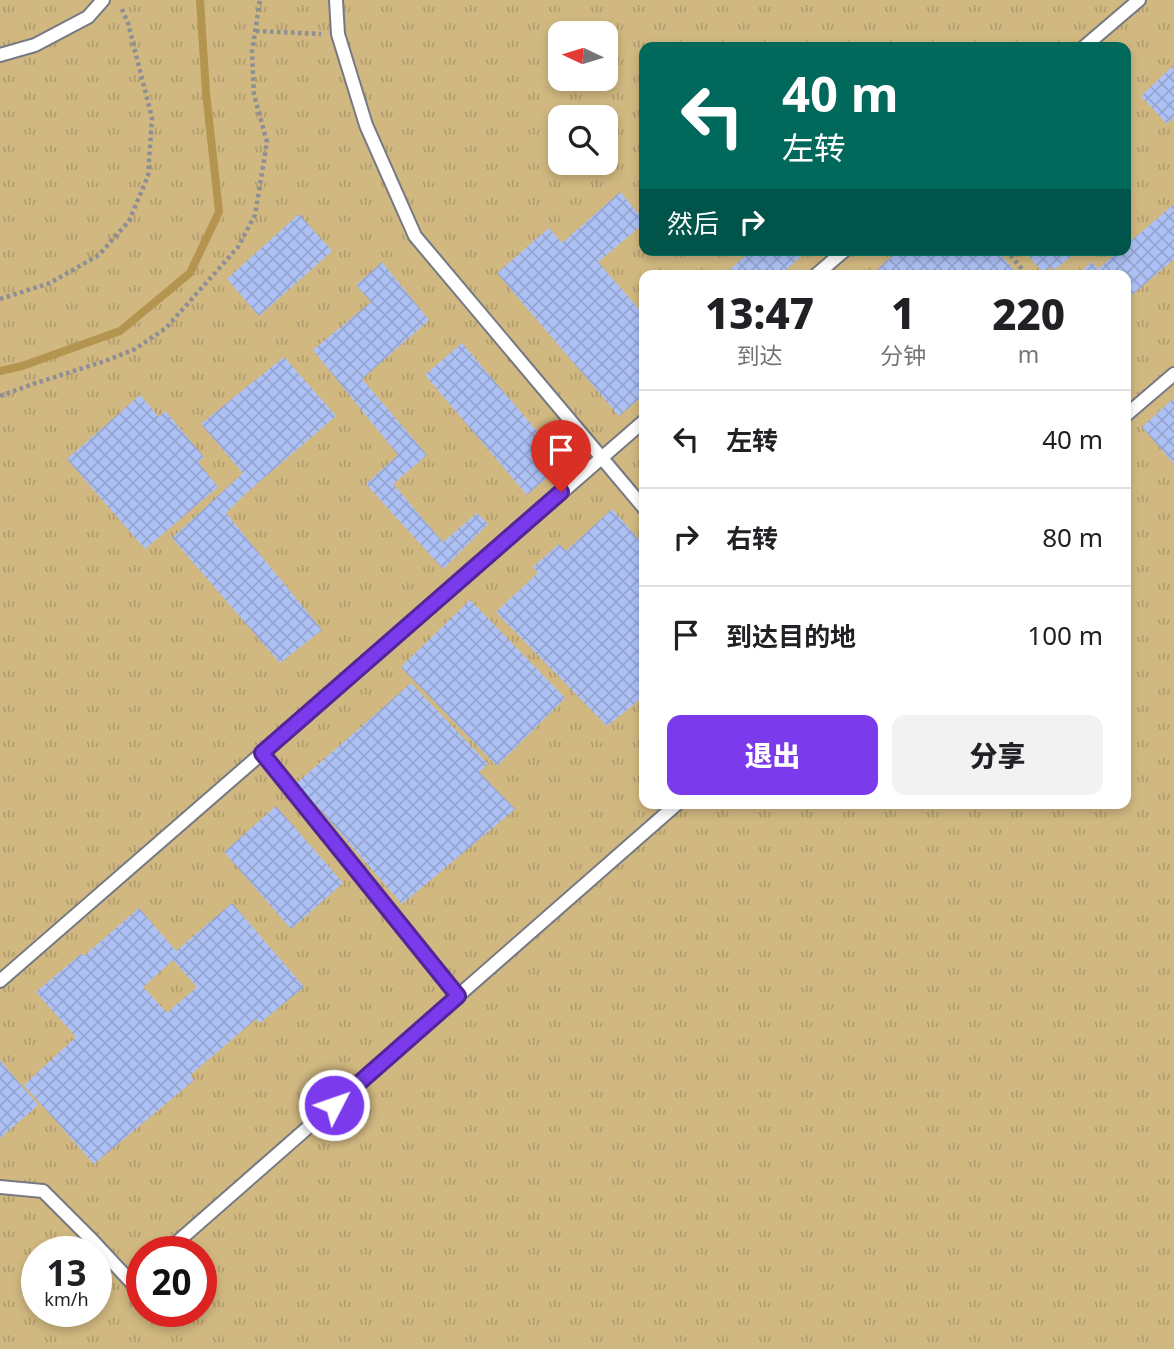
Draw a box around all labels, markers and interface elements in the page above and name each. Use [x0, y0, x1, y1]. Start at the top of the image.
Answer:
north arrow [548, 21, 618, 91]
map controls [548, 21, 618, 175]
text: 40 m [782, 60, 899, 126]
icon: left [667, 70, 758, 161]
button: search [548, 105, 618, 175]
text: 左转 [782, 126, 846, 169]
icon: right [733, 203, 771, 241]
text: 然后 [667, 205, 719, 241]
text: 13:47 [705, 284, 814, 341]
text: 1 [891, 284, 915, 341]
text: 220 [992, 285, 1065, 342]
text: m [1018, 338, 1039, 370]
text: 到达 [737, 339, 783, 371]
text: 分钟 [880, 339, 926, 371]
pin [531, 420, 591, 492]
icon: left [667, 420, 705, 458]
text: 40 m [1042, 421, 1103, 457]
text: 左转 [726, 422, 778, 458]
icon: arrive [542, 431, 580, 469]
icon: right [667, 518, 705, 556]
text: 80 m [1042, 519, 1103, 555]
text: 右转 [726, 520, 778, 556]
icon: arrive [667, 616, 705, 654]
text: 100 m [1027, 617, 1103, 653]
text: 到达目的地 [726, 618, 856, 654]
button: 退出 [667, 715, 878, 795]
button: 分享 [892, 715, 1103, 795]
position arrow [297, 1068, 371, 1142]
speed limit sign: 20 [126, 1236, 217, 1327]
text: 13 [46, 1249, 87, 1296]
text: km/h [44, 1287, 89, 1311]

